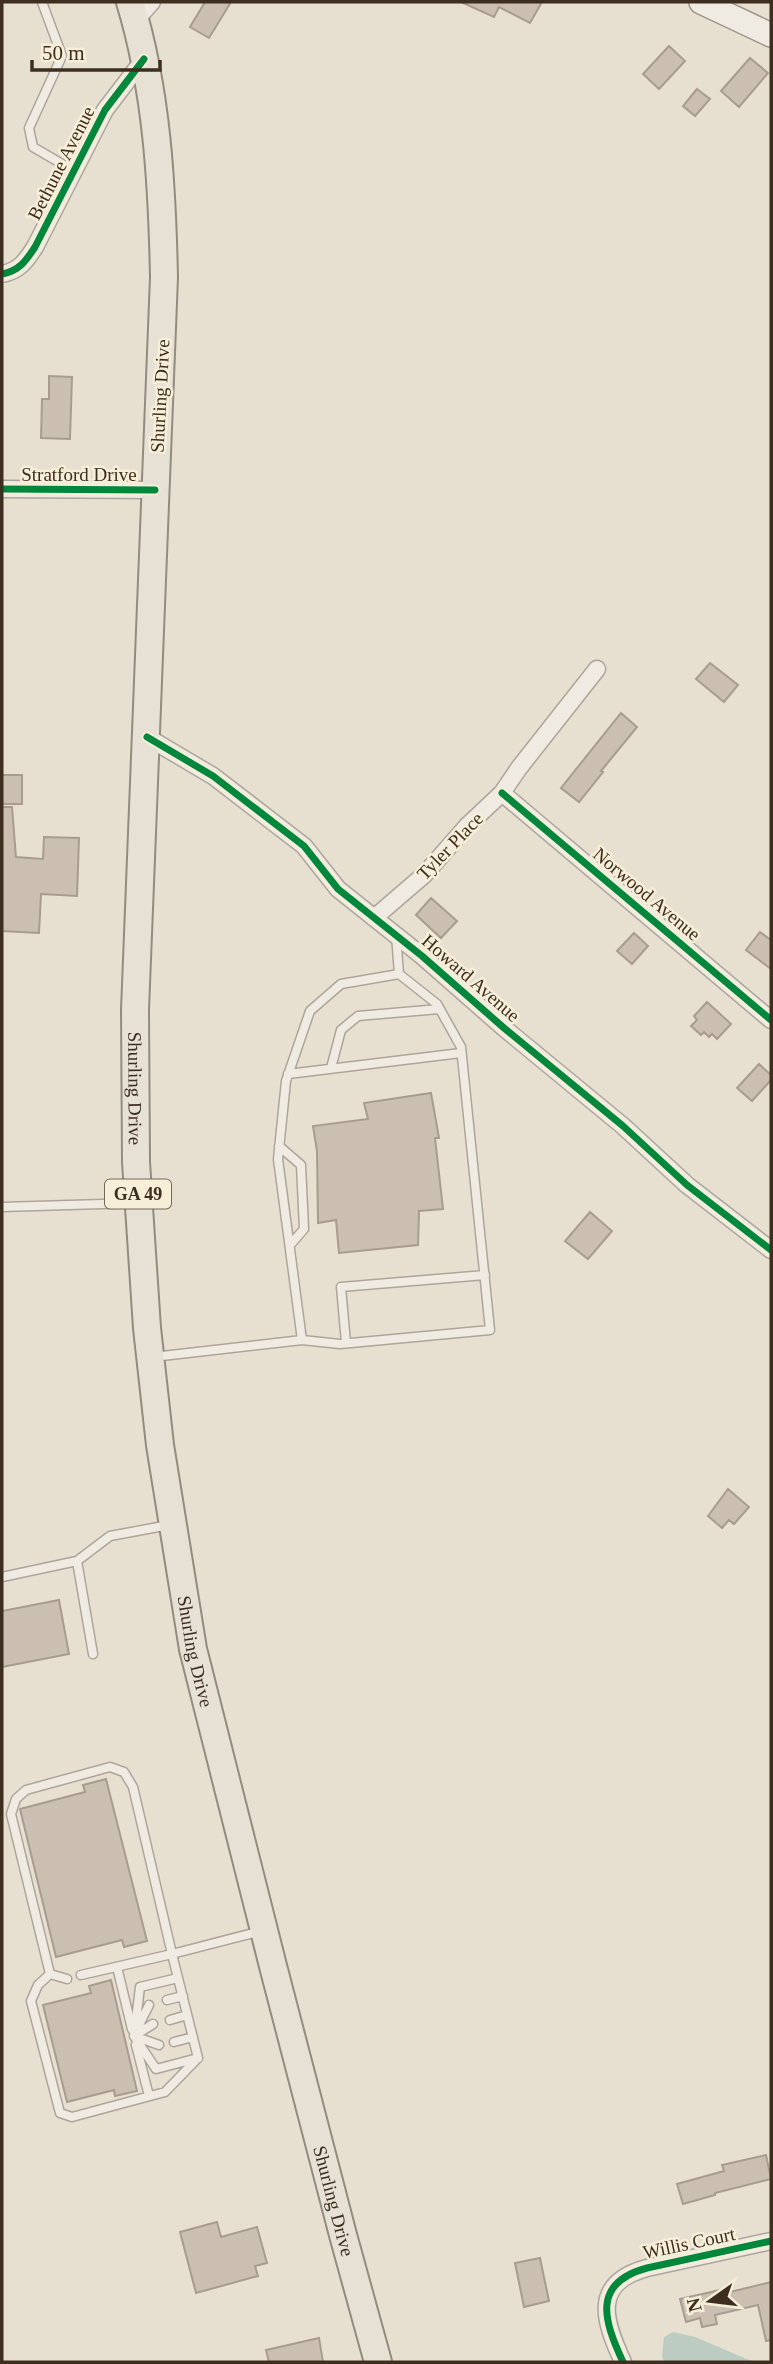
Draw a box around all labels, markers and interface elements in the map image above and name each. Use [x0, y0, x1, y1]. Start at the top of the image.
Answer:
scale bar [32, 28, 159, 72]
text: 50 m [42, 41, 85, 65]
street label: Bethune Avenue [23, 103, 99, 223]
street label: Shurling Drive [147, 339, 173, 453]
street label: Stratford Drive [21, 464, 137, 485]
street label: Tyler Place [413, 808, 487, 884]
street label: Norwood Avenue [589, 843, 705, 945]
street label: Howard Avenue [418, 930, 524, 1026]
street label: Shurling Drive [125, 1032, 146, 1145]
road number: GA 49 [105, 1180, 171, 1209]
street label: Shurling Drive [174, 1594, 218, 1709]
street label: Shurling Drive [310, 2143, 359, 2259]
street label: Willis Court [641, 2223, 738, 2263]
north arrow [675, 2266, 745, 2336]
text: N [682, 2296, 706, 2314]

